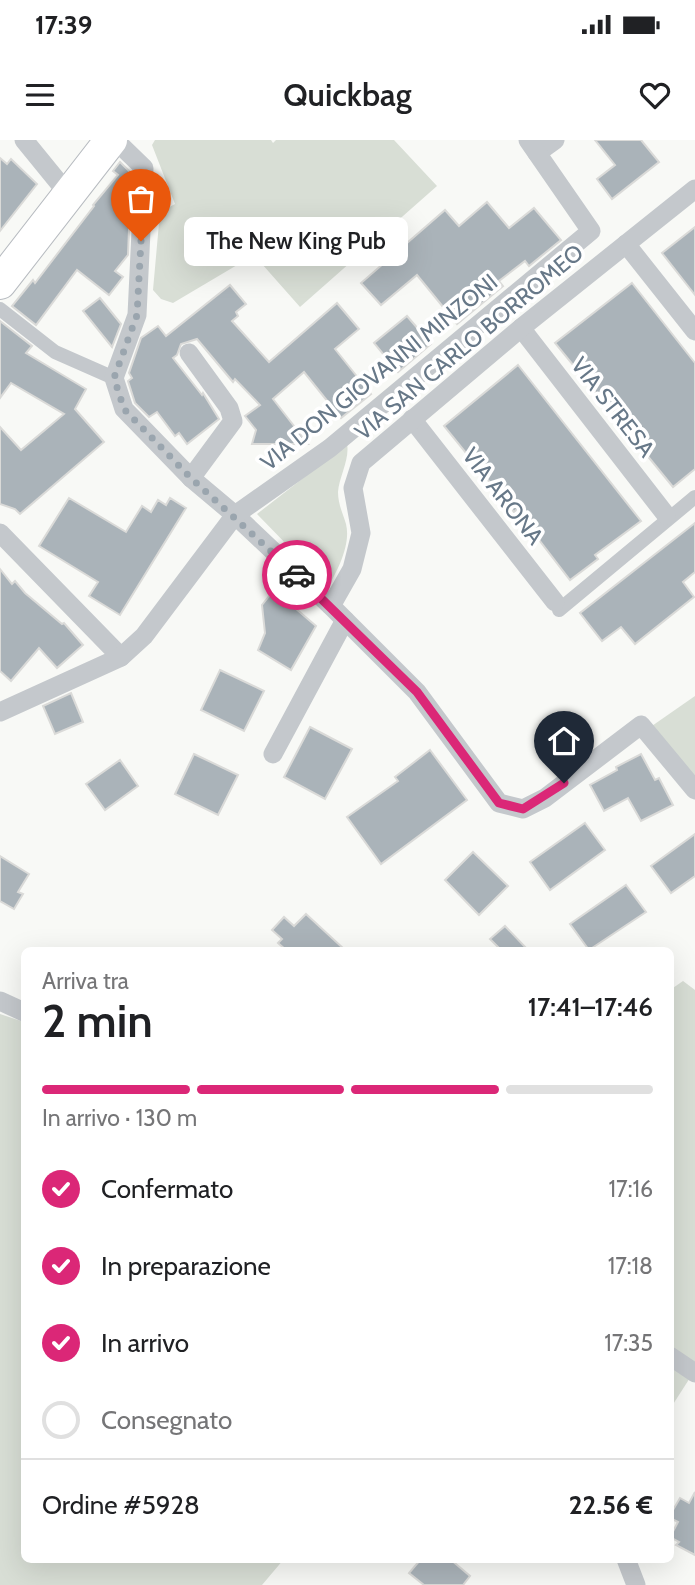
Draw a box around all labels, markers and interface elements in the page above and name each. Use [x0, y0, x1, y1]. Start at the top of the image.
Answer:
text: 17:39 [35, 9, 92, 41]
text: Quickbag [283, 75, 412, 114]
icon: menu [21, 76, 59, 114]
icon: heart [636, 76, 674, 114]
pin [111, 169, 171, 241]
icon: bag [122, 180, 160, 218]
callout: The New King Pub [183, 216, 407, 266]
text: The New King Pub [206, 227, 386, 255]
street label: VIA SAN CARLO BORROMEO [349, 238, 589, 446]
street label: VIA DON GIOVANNI MINZONI [255, 268, 503, 476]
street label: VIA STRESA [565, 351, 661, 463]
street label: VIA ARONA [456, 442, 550, 550]
courier [262, 540, 332, 610]
icon: car [278, 556, 316, 594]
pin [534, 711, 594, 783]
icon: home [545, 722, 583, 760]
text: Arriva tra [42, 967, 129, 995]
text: 17:41–17:46 [528, 991, 653, 1023]
text: 2 min [42, 993, 153, 1049]
text: In arrivo · 130 m [42, 1104, 197, 1132]
icon: check [42, 1170, 80, 1208]
text: Confermato [101, 1173, 233, 1205]
text: 17:16 [609, 1175, 653, 1203]
icon: check [42, 1247, 80, 1285]
text: In preparazione [101, 1250, 271, 1282]
text: 17:18 [608, 1252, 653, 1280]
icon: check [42, 1324, 80, 1362]
text: In arrivo [101, 1327, 189, 1359]
text: 17:35 [604, 1329, 653, 1357]
text: Consegnato [101, 1404, 232, 1436]
text: Ordine #5928 [42, 1489, 200, 1521]
text: 22.56 € [569, 1489, 653, 1521]

